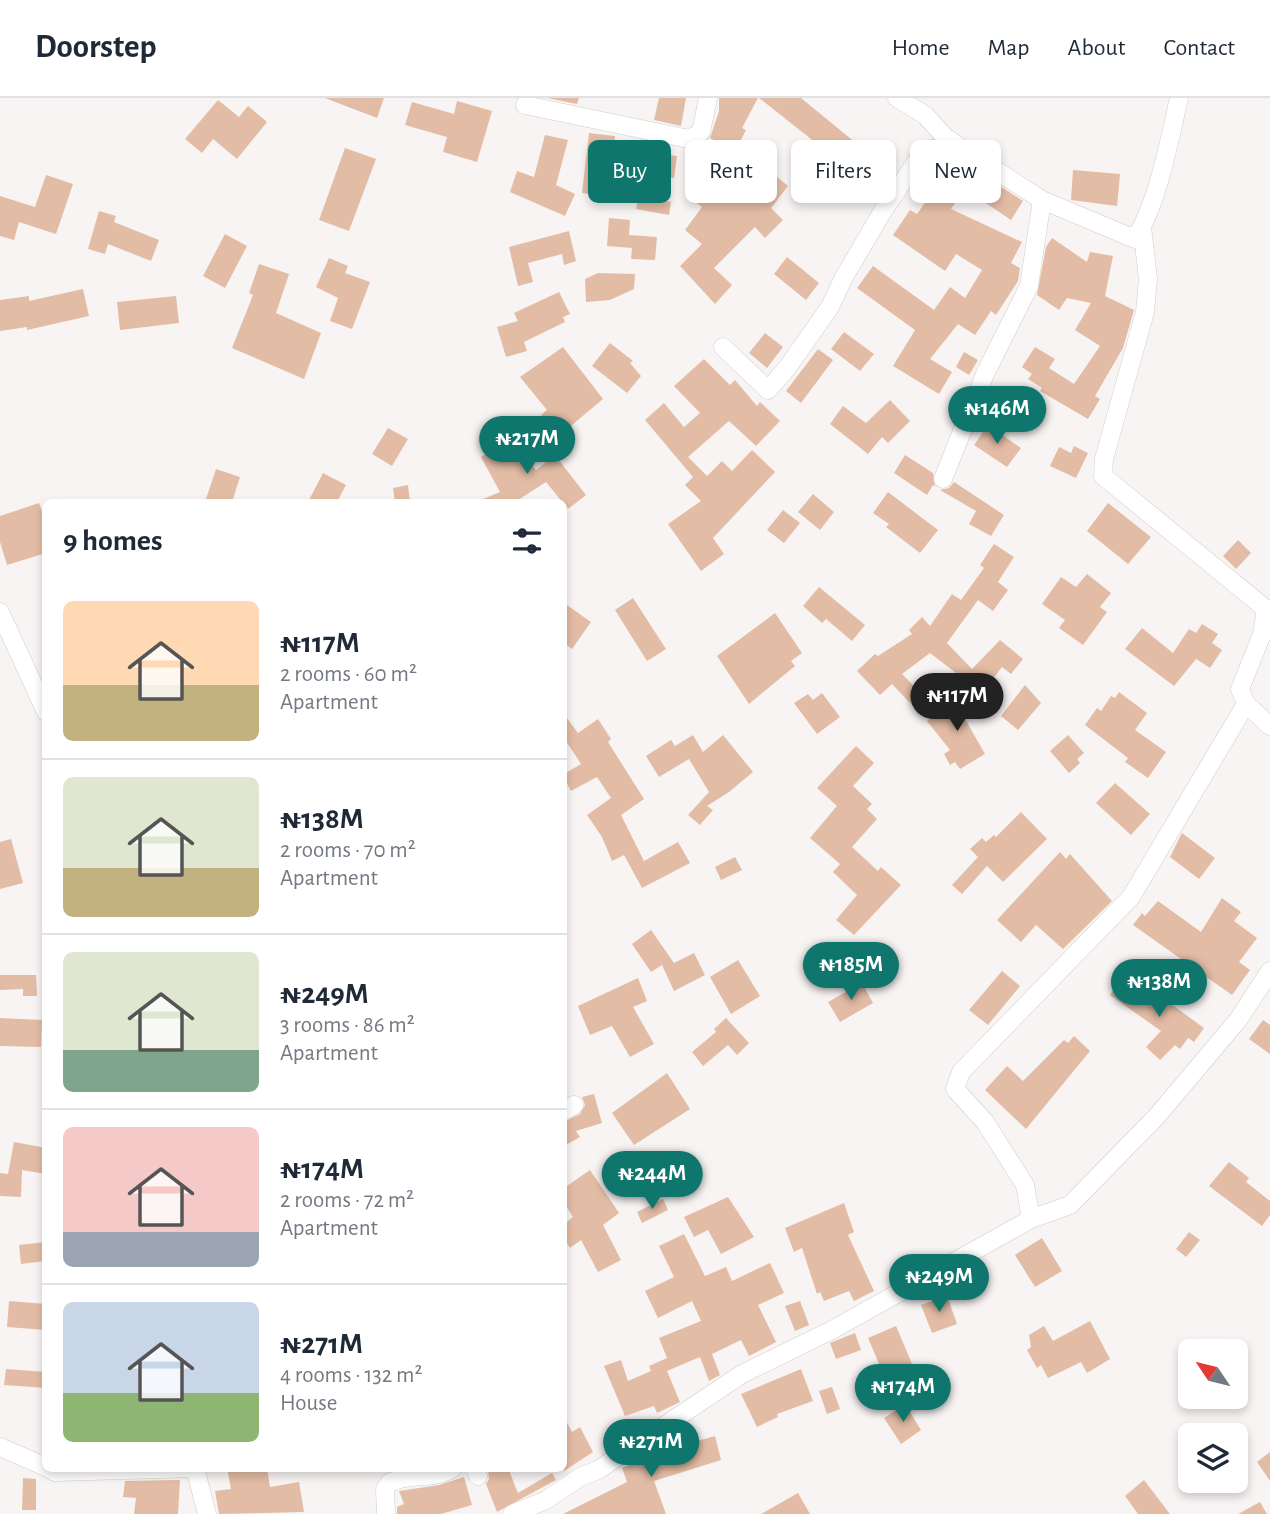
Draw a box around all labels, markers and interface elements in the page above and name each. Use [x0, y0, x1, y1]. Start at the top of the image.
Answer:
text: Doorstep [35, 31, 157, 64]
text: Home [892, 36, 950, 60]
text: Map [988, 36, 1030, 60]
text: About [1068, 36, 1125, 60]
text: Contact [1163, 36, 1235, 60]
chip: Buy [588, 140, 671, 203]
chip: Rent [685, 140, 777, 203]
chip: Filters [791, 140, 896, 203]
chip: New [910, 140, 1001, 203]
pin: ₦146M [948, 386, 1046, 446]
text: ₦146M [964, 397, 1030, 420]
pin: ₦217M [478, 416, 576, 476]
text: ₦217M [495, 427, 559, 450]
icon: filters [508, 522, 546, 560]
text: 9 homes [63, 526, 163, 556]
text: ₦117M [280, 628, 360, 658]
icon: home [119, 629, 203, 713]
text: 2 rooms · 60 m² [280, 663, 417, 686]
pin: ₦117M [908, 674, 1006, 733]
text: ₦117M [926, 684, 988, 707]
text: Apartment [280, 691, 378, 714]
text: ₦138M [280, 804, 364, 834]
icon: home [119, 805, 203, 889]
text: 2 rooms · 70 m² [280, 839, 416, 862]
text: Apartment [280, 867, 378, 890]
pin: ₦185M [802, 942, 900, 1002]
text: ₦185M [819, 953, 883, 976]
pin: ₦138M [1110, 960, 1208, 1019]
text: ₦138M [1127, 970, 1191, 993]
text: ₦249M [280, 979, 369, 1009]
icon: home [119, 980, 203, 1064]
text: 3 rooms · 86 m² [280, 1014, 415, 1037]
text: Apartment [280, 1042, 378, 1065]
pin: ₦244M [603, 1152, 701, 1211]
text: ₦174M [280, 1154, 364, 1184]
icon: home [119, 1155, 203, 1239]
text: ₦244M [618, 1162, 686, 1185]
text: 2 rooms · 72 m² [280, 1189, 414, 1212]
text: Apartment [280, 1217, 378, 1240]
pin: ₦249M [890, 1254, 988, 1314]
text: ₦249M [905, 1265, 973, 1288]
text: ₦271M [280, 1329, 363, 1359]
icon: home [119, 1330, 203, 1414]
north arrow [1178, 1339, 1248, 1409]
map controls [1178, 1339, 1248, 1493]
text: 4 rooms · 132 m² [280, 1364, 422, 1387]
pin: ₦174M [854, 1364, 952, 1424]
text: ₦174M [871, 1375, 935, 1398]
text: House [280, 1392, 337, 1415]
pin: ₦271M [602, 1420, 700, 1479]
button: layers [1178, 1423, 1248, 1493]
text: ₦271M [619, 1430, 683, 1453]

